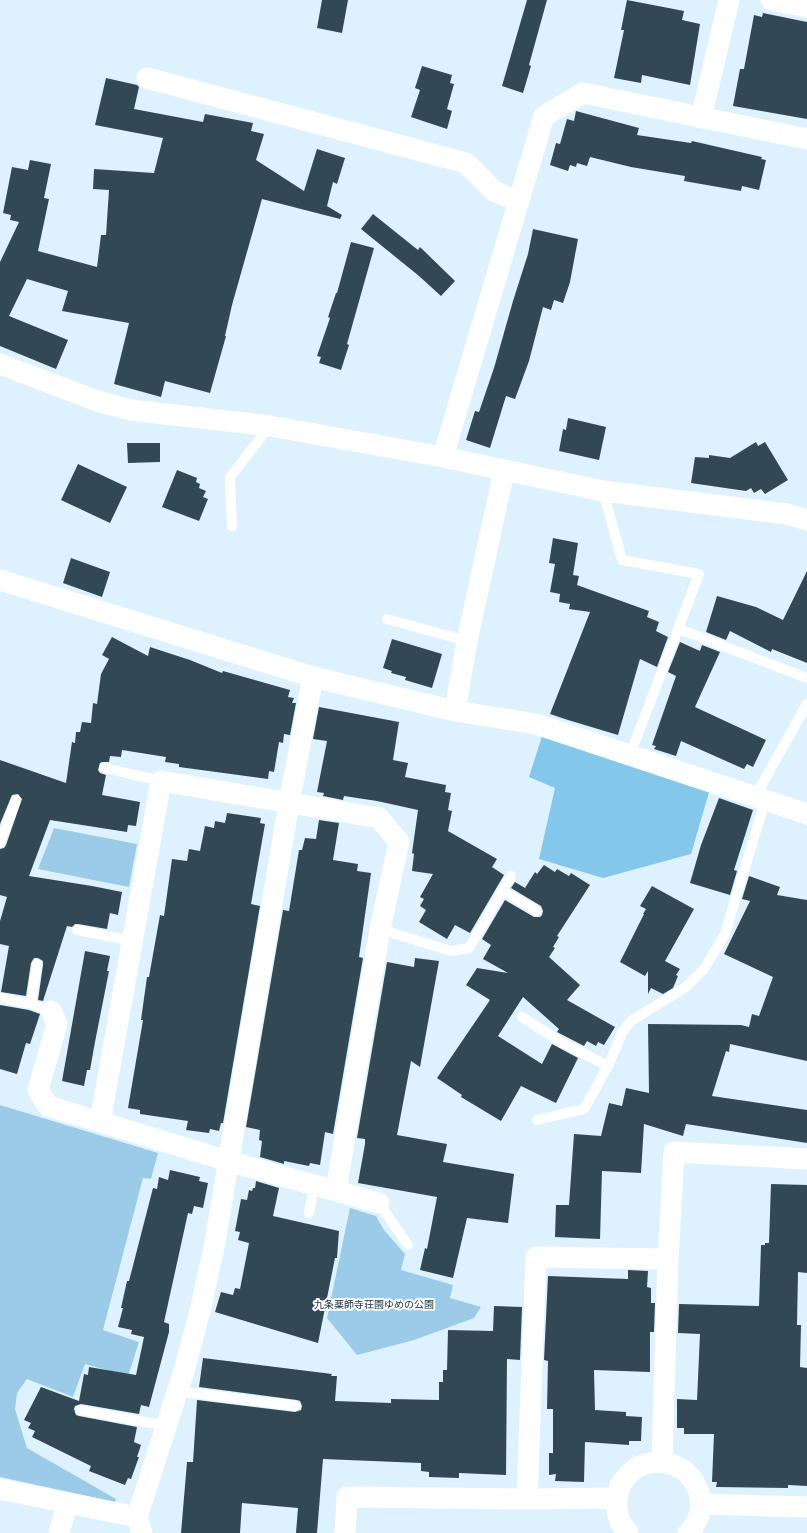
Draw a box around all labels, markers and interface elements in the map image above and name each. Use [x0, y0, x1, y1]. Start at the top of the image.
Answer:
park label: 九条薬師寺荘園ゆめの公園 [314, 1299, 434, 1311]

